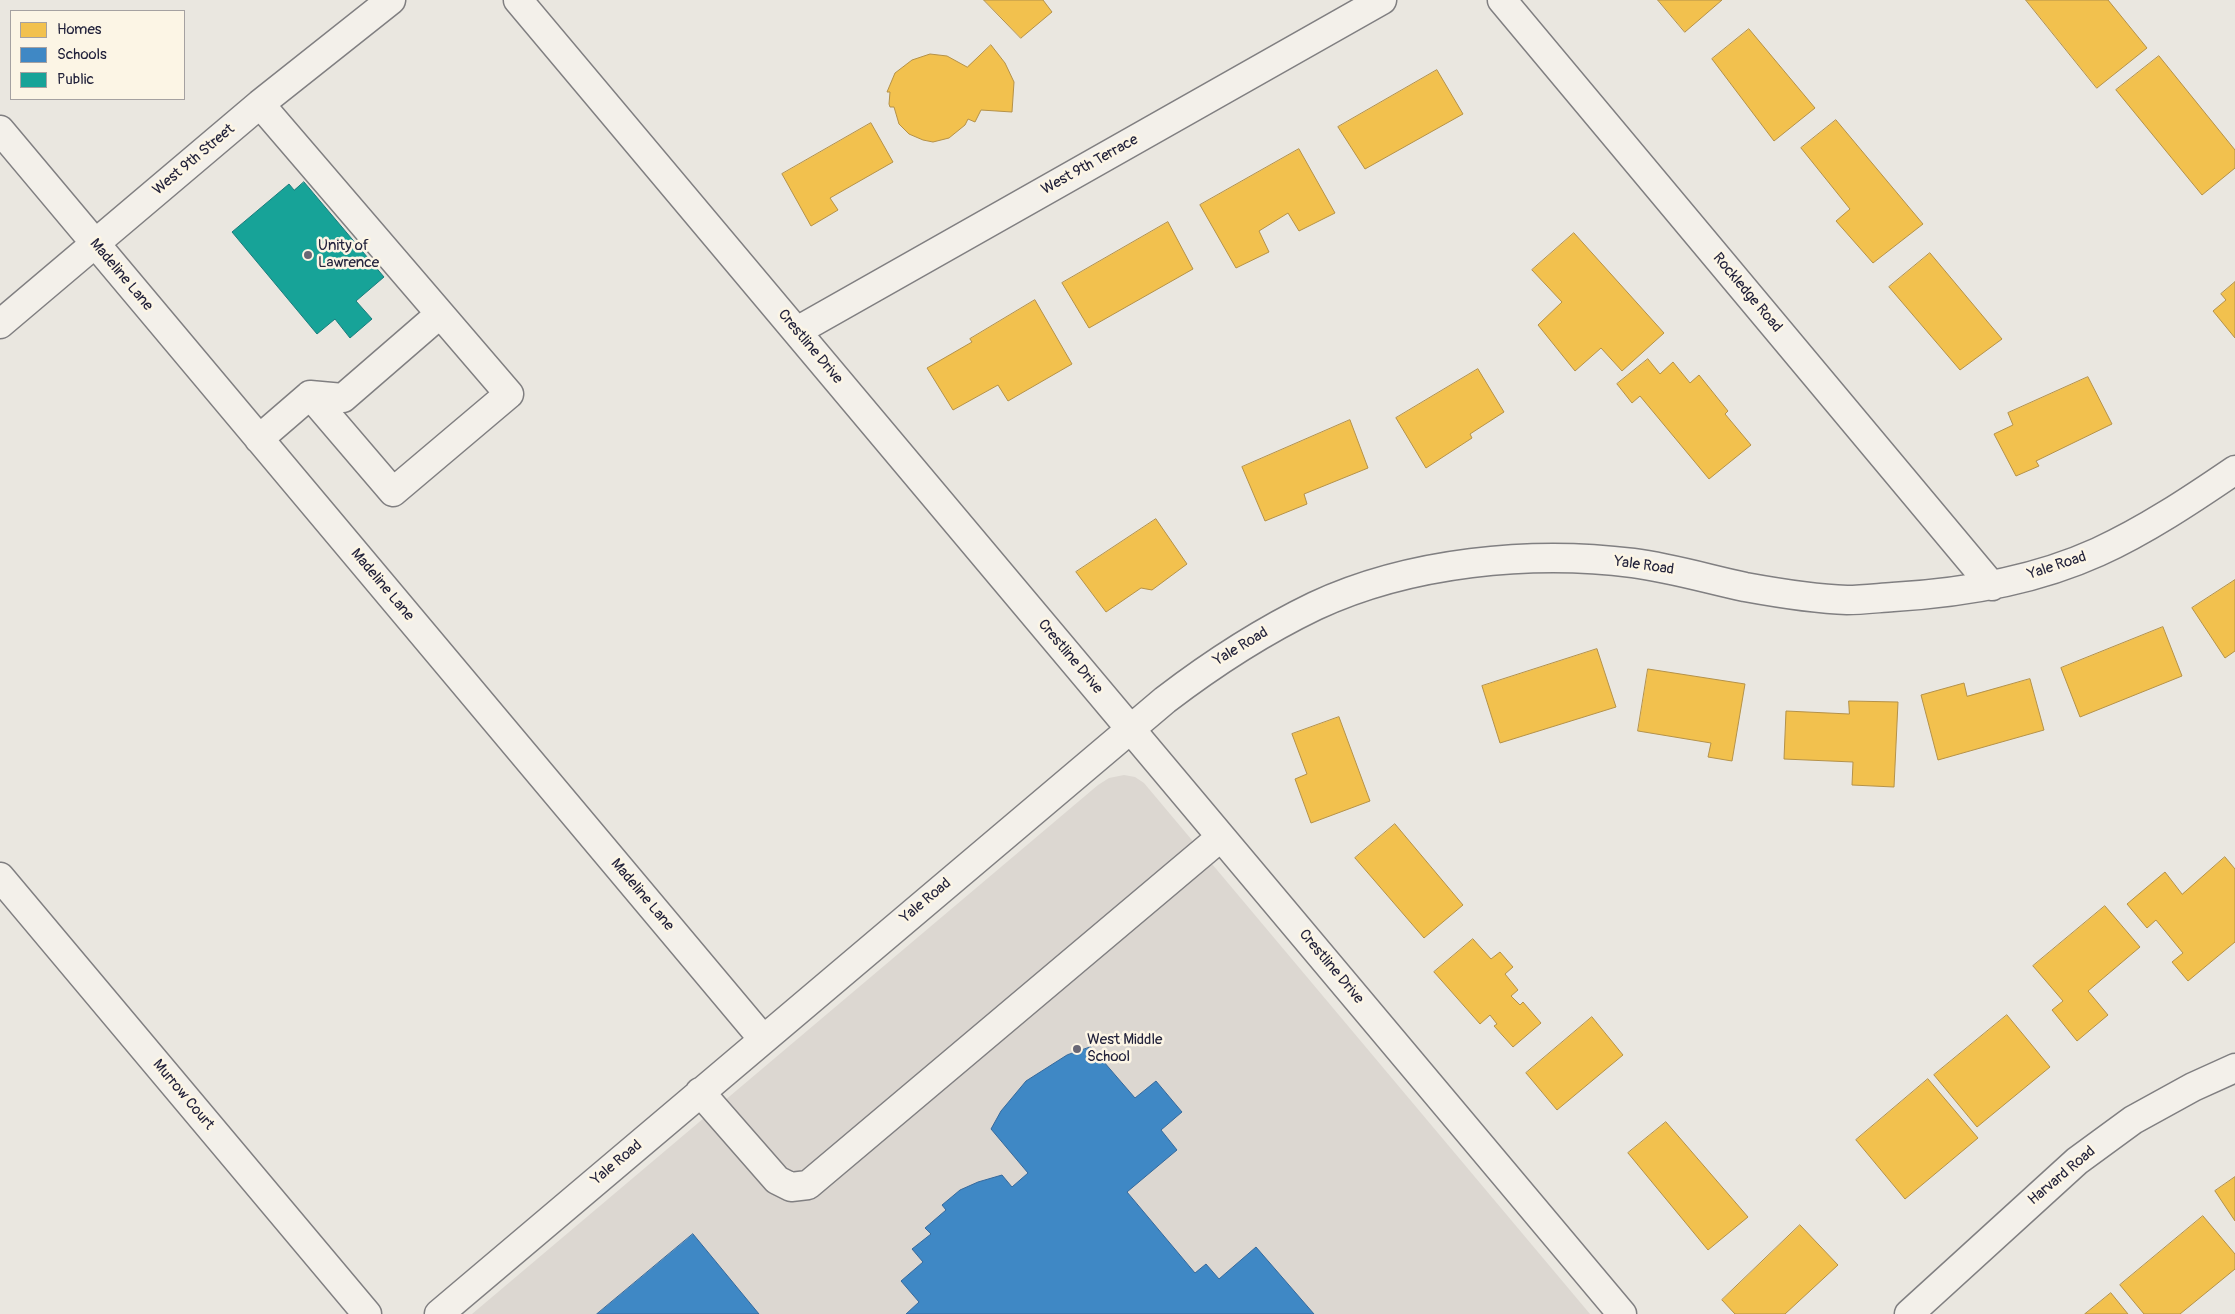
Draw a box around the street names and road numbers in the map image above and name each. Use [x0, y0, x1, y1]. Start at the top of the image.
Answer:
street label: West 9th Street [150, 121, 238, 199]
street label: West 9th Terrace [1038, 131, 1142, 199]
street label: Madeline Lane [86, 235, 156, 315]
street label: Rockledge Road [1709, 250, 1785, 336]
street label: Crestline Drive [774, 306, 846, 388]
street label: Madeline Lane [347, 545, 417, 625]
street label: Yale Road [2026, 548, 2088, 584]
street label: Yale Road [1613, 553, 1675, 579]
street label: Crestline Drive [1034, 616, 1106, 698]
street label: Yale Road [1210, 624, 1272, 670]
street label: Madeline Lane [607, 855, 677, 935]
street label: Yale Road [897, 875, 955, 927]
street label: Crestline Drive [1295, 926, 1367, 1008]
street label: Murrow Court [148, 1056, 218, 1134]
street label: Yale Road [588, 1137, 646, 1189]
street label: Harvard Road [2025, 1143, 2099, 1209]

